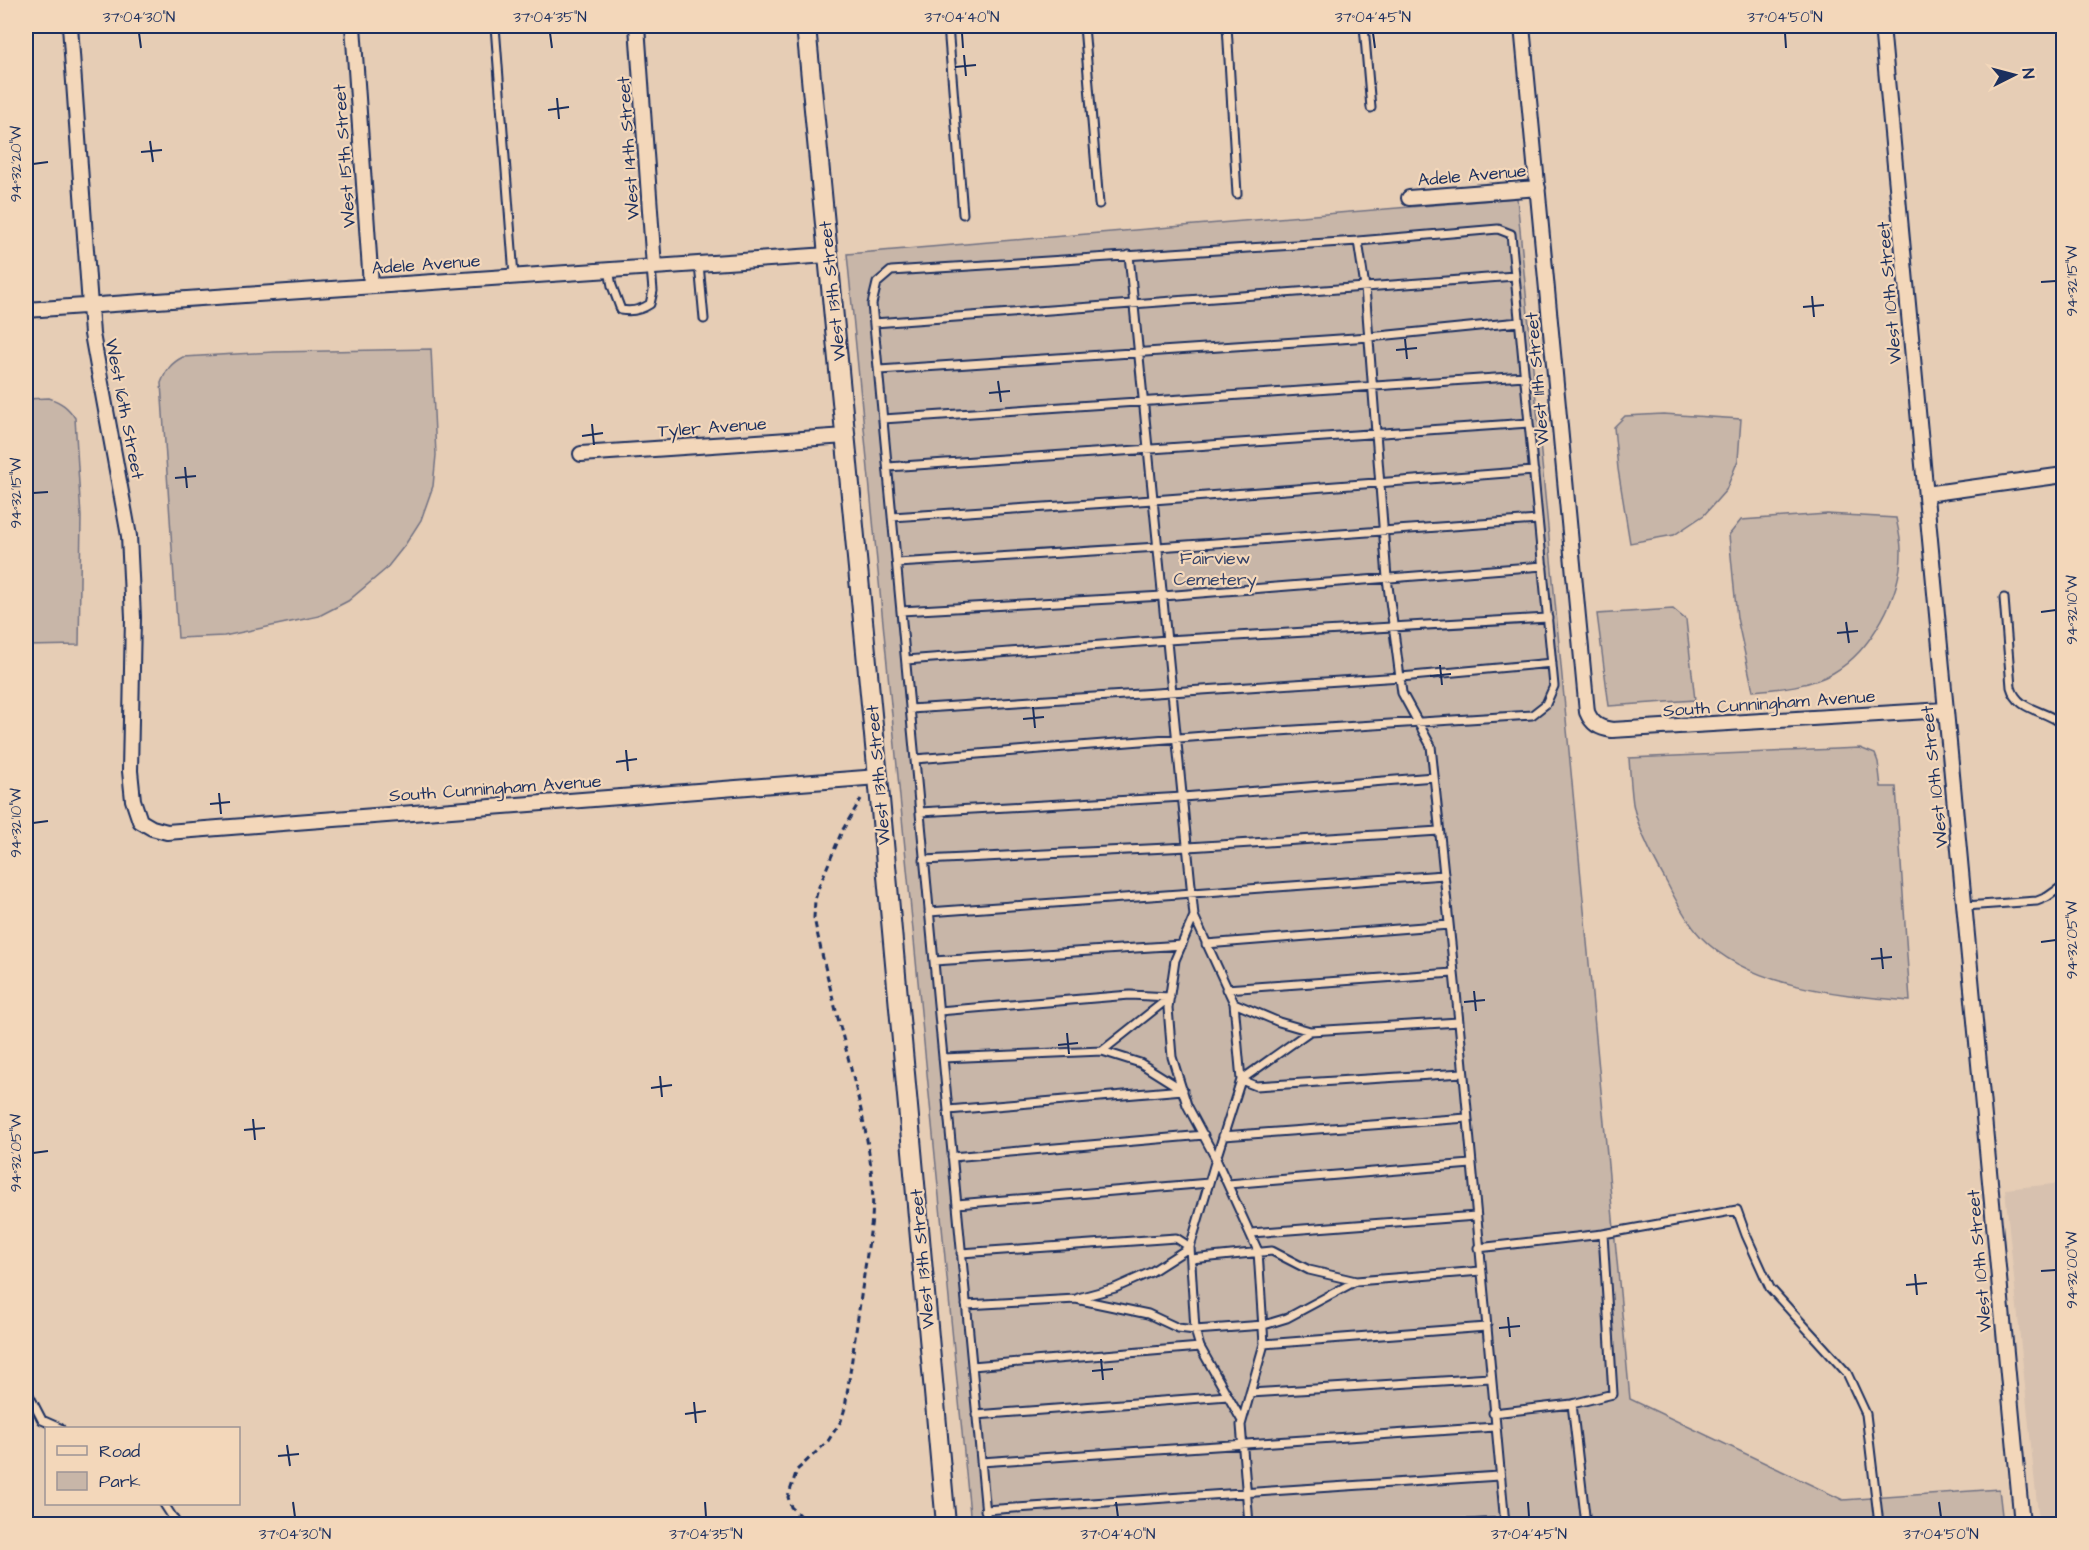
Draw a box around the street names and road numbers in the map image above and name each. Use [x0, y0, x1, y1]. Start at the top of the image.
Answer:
street label: West 14th Street [611, 75, 646, 220]
street label: West 15th Street [327, 82, 362, 229]
street label: Adele Avenue [1417, 158, 1528, 193]
street label: West 13th Street [813, 219, 852, 362]
street label: West 10th Street [1871, 220, 1908, 365]
street label: Adele Avenue [371, 248, 481, 281]
street label: West 11th Street [1519, 311, 1556, 447]
street label: West 16th Street [99, 337, 151, 482]
street label: Tyler Avenue [657, 411, 768, 445]
street label: South Cunningham Avenue [1662, 684, 1876, 724]
street label: West 13th Street [860, 703, 897, 846]
street label: West 10th Street [1915, 704, 1954, 849]
street label: South Cunningham Avenue [388, 769, 602, 809]
street label: West 13th Street [904, 1187, 941, 1330]
street label: West 10th Street [1961, 1188, 1998, 1333]

